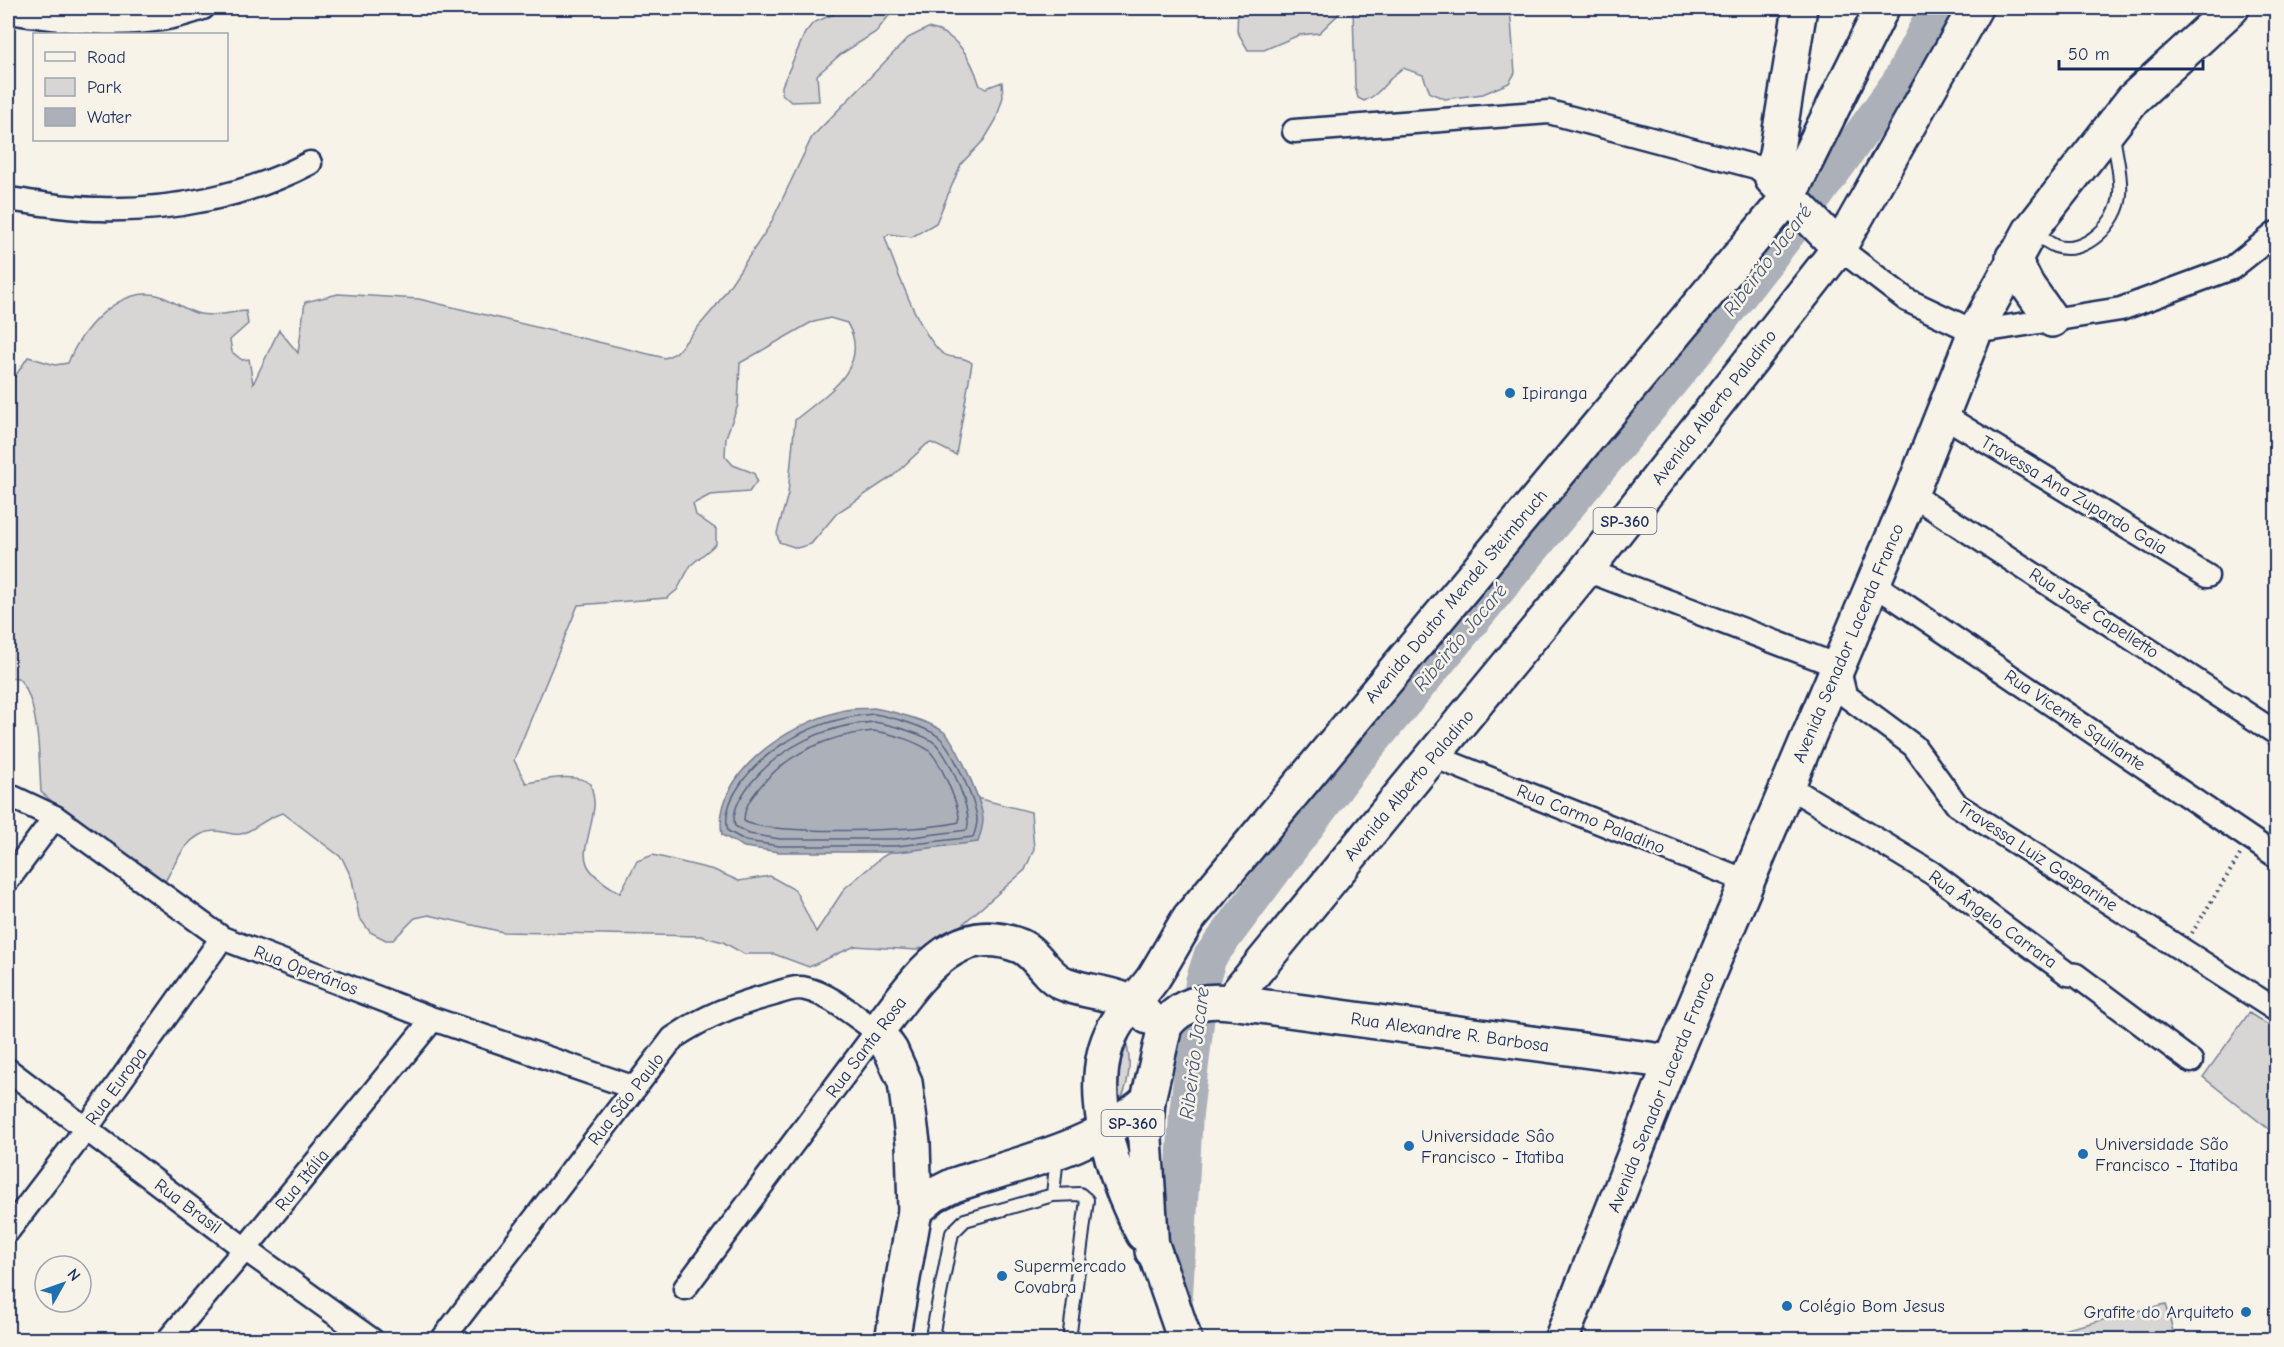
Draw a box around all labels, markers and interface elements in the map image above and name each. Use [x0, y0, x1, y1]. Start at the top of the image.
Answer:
legend [33, 33, 228, 141]
scale bar [2059, 33, 2203, 71]
text: 50 m [2068, 44, 2110, 65]
text: Road [87, 47, 126, 68]
text: Park [87, 77, 122, 98]
text: Water [87, 107, 132, 128]
water label: Ribeirão Jacaré [1718, 200, 1817, 320]
street label: Avenida Alberto Paladino [1647, 326, 1781, 489]
place label: Ipiranga [1522, 383, 1588, 404]
marker: Ipiranga [1503, 386, 1517, 400]
street label: Travessa Ana Zupardo Gaia [1977, 431, 2171, 559]
street label: Avenida Doutor Mendel Steimbruch [1361, 485, 1552, 707]
road number: SP-360 [1594, 508, 1656, 534]
street label: Avenida Senador Lacerda Franco [1788, 520, 1908, 766]
street label: Rua José Capelletto [2025, 564, 2163, 663]
water label: Ribeirão Jacaré [1409, 579, 1512, 696]
street label: Rua Vicente Squilante [2000, 665, 2149, 775]
street label: Avenida Alberto Paladino [1340, 705, 1479, 865]
street label: Rua Carmo Paladino [1514, 780, 1668, 859]
street label: Travessa Luiz Gasparine [1954, 797, 2122, 916]
street label: Rua Ângelo Carrara [1925, 865, 2061, 973]
street label: Rua Operários [251, 941, 361, 1000]
street label: Avenida Senador Lacerda Franco [1603, 969, 1719, 1216]
water label: Ribeirão Jacaré [1175, 985, 1214, 1121]
street label: Rua Santa Rosa [822, 993, 911, 1102]
street label: Rua Alexandre R. Barbosa [1349, 1008, 1551, 1057]
street label: Rua Europa [81, 1044, 151, 1129]
street label: Rua São Paulo [584, 1049, 669, 1150]
road number: SP-360 [1102, 1110, 1164, 1136]
place label: Universidade Sâo Francisco - Itatiba [1421, 1126, 1564, 1168]
place label: Universidade São Francisco - Itatiba [2095, 1134, 2238, 1176]
marker: Universidade Sâo Francisco - Itatiba [1402, 1139, 1416, 1153]
street label: Rua Itália [271, 1145, 334, 1215]
marker: Universidade São Francisco - Itatiba [2076, 1147, 2090, 1161]
street label: Rua Brasil [150, 1175, 225, 1238]
north arrow [33, 1254, 93, 1314]
place label: Supermercado Covabra [1014, 1256, 1126, 1298]
text: N [63, 1265, 84, 1285]
marker: Supermercado Covabra [995, 1269, 1009, 1283]
place label: Colégio Bom Jesus [1799, 1296, 1945, 1317]
marker: Colégio Bom Jesus [1780, 1299, 1794, 1313]
place label: Grafite do Arquiteto [2084, 1302, 2234, 1323]
marker: Grafite do Arquiteto [2239, 1305, 2253, 1319]

